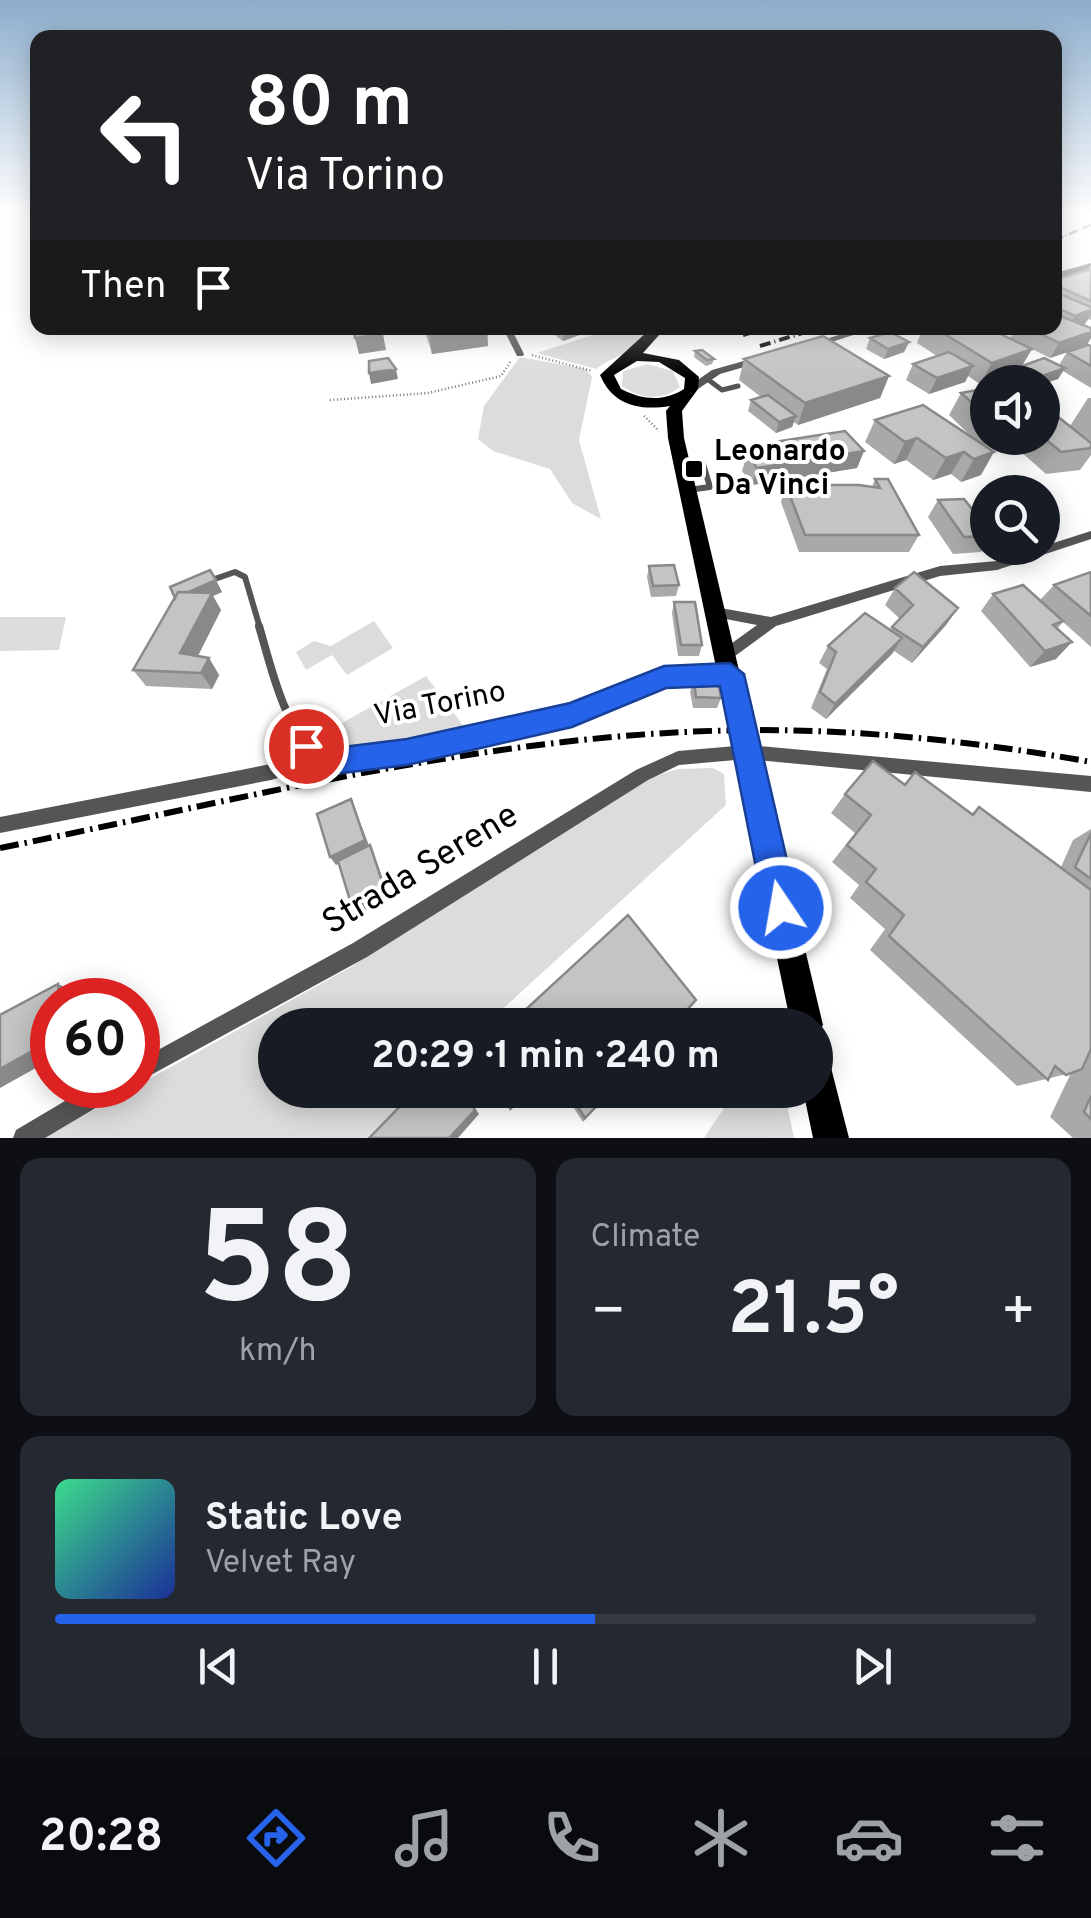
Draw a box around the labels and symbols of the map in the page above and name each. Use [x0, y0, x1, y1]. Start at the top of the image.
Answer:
place label: Leonardo Da Vinci [714, 434, 846, 505]
marker: Leonardo Da Vinci [683, 458, 705, 480]
street label: Via Torino [371, 674, 509, 736]
pin [264, 704, 349, 789]
street label: Strada Serene [315, 794, 527, 946]
position arrow [729, 856, 833, 960]
speed limit sign: 60 [30, 978, 160, 1108]

